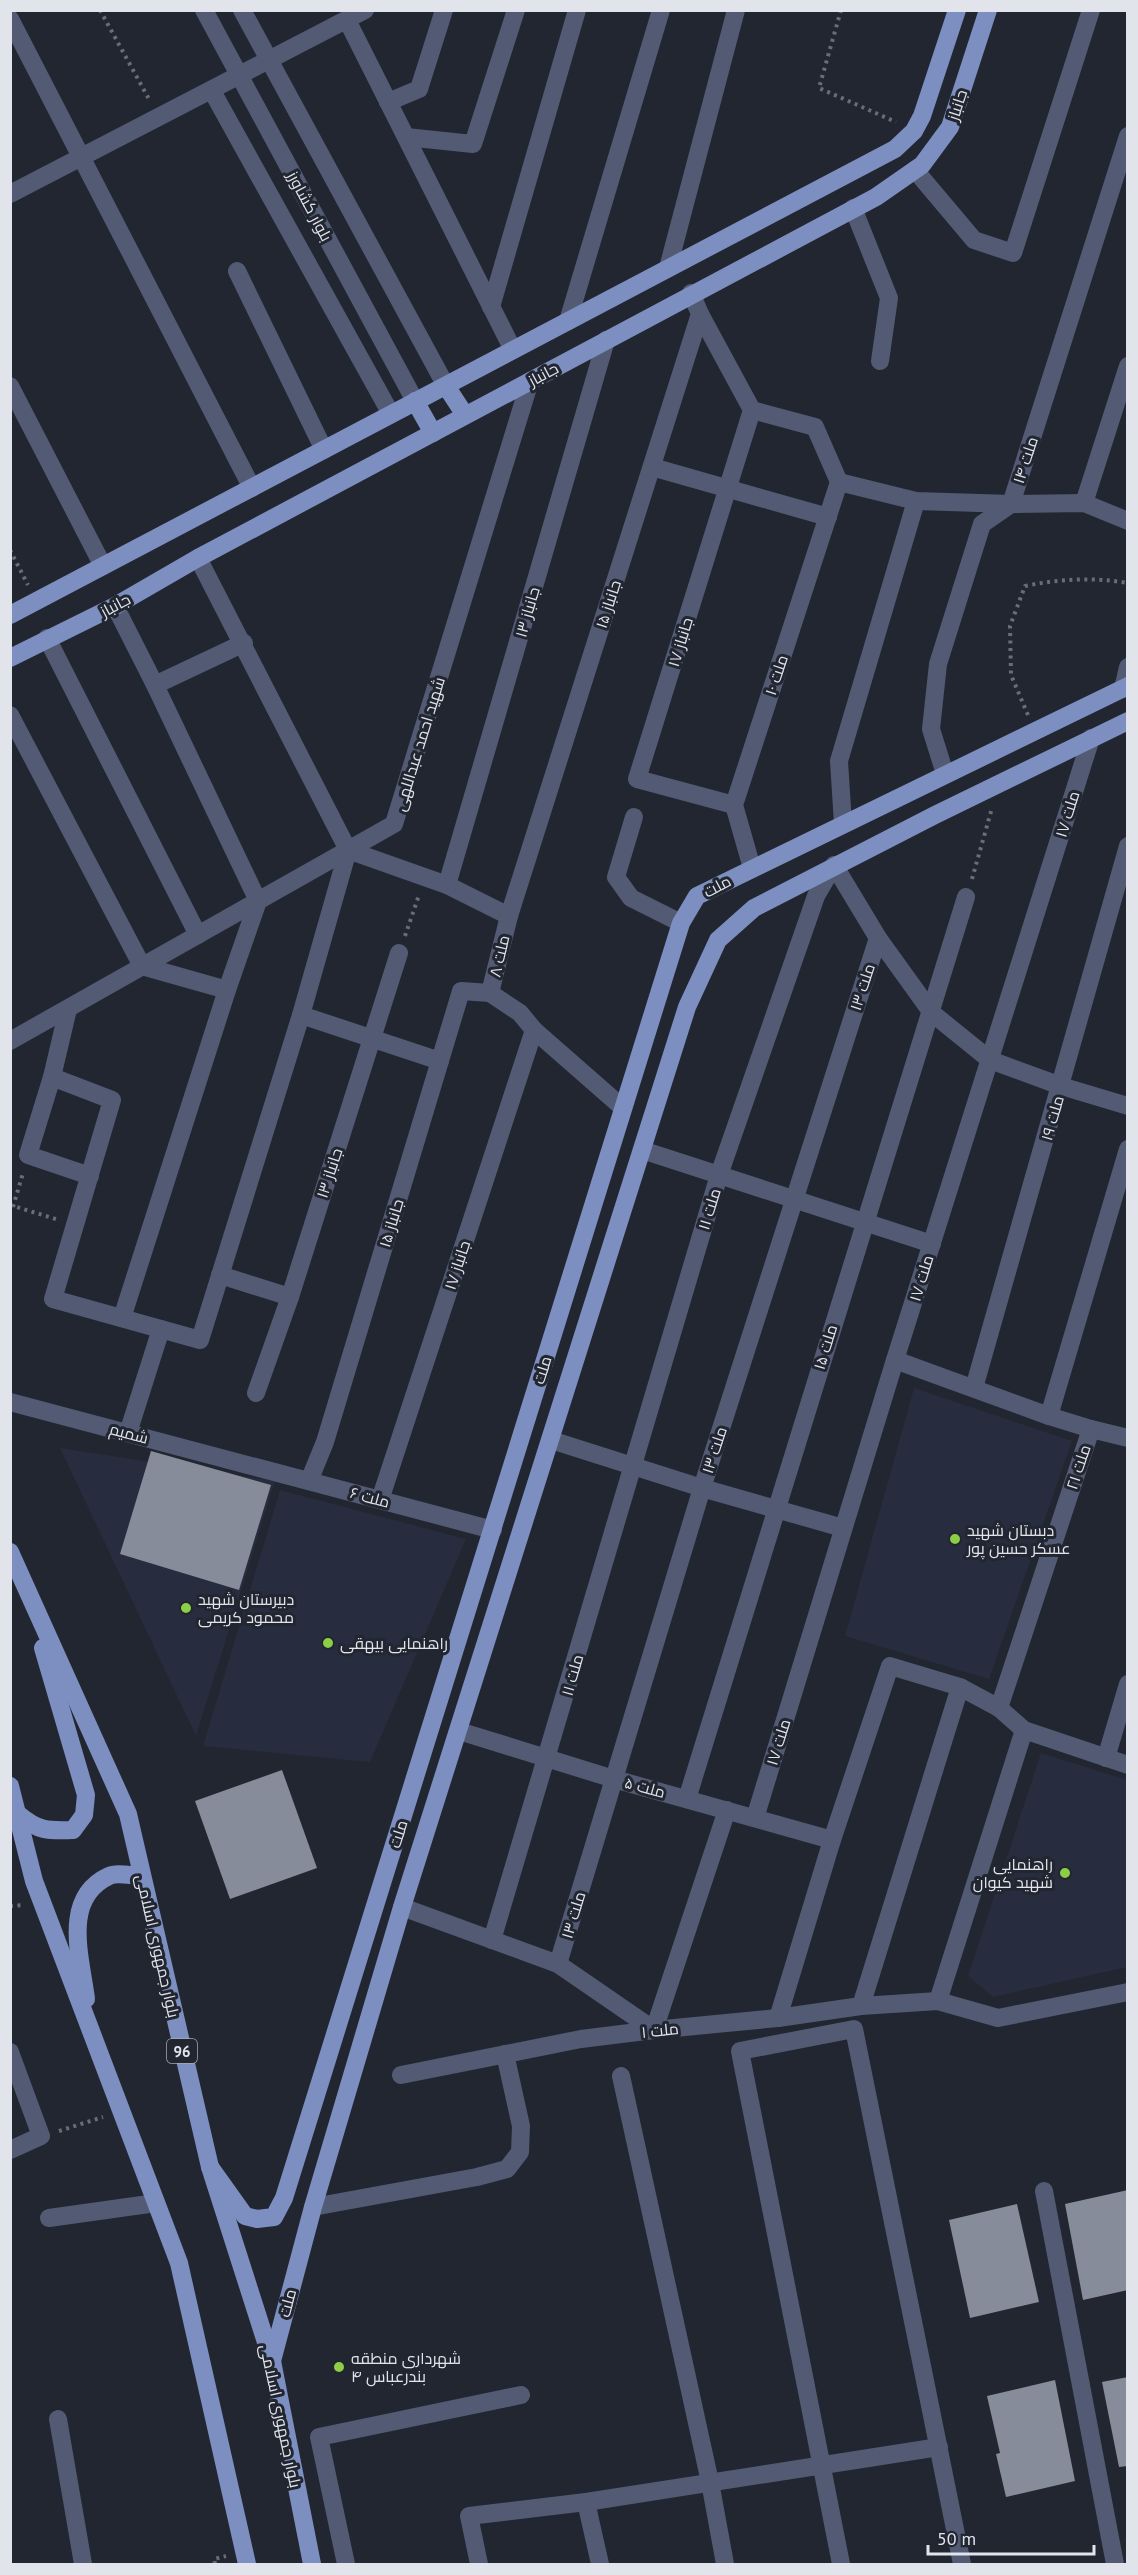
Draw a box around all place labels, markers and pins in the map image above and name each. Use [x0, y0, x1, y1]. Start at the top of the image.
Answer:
place label: دبستان شهید عسکر حسین پور [966, 1520, 1070, 1560]
marker: دبستان شهید عسکر حسین پور [948, 1532, 962, 1546]
place label: دبیرستان شهید محمود کریمی [198, 1589, 294, 1628]
marker: دبیرستان شهید محمود کریمی [179, 1601, 193, 1615]
place label: راهنمایی بیهقی [340, 1633, 448, 1654]
marker: راهنمایی بیهقی [321, 1636, 335, 1650]
place label: راهنمایی شهید کیوان [973, 1854, 1053, 1893]
marker: راهنمایی شهید کیوان [1058, 1866, 1072, 1880]
place label: شهرداری منطقه ۴ بندرعباس [351, 2348, 461, 2387]
marker: شهرداری منطقه ۴ بندرعباس [332, 2360, 346, 2374]

